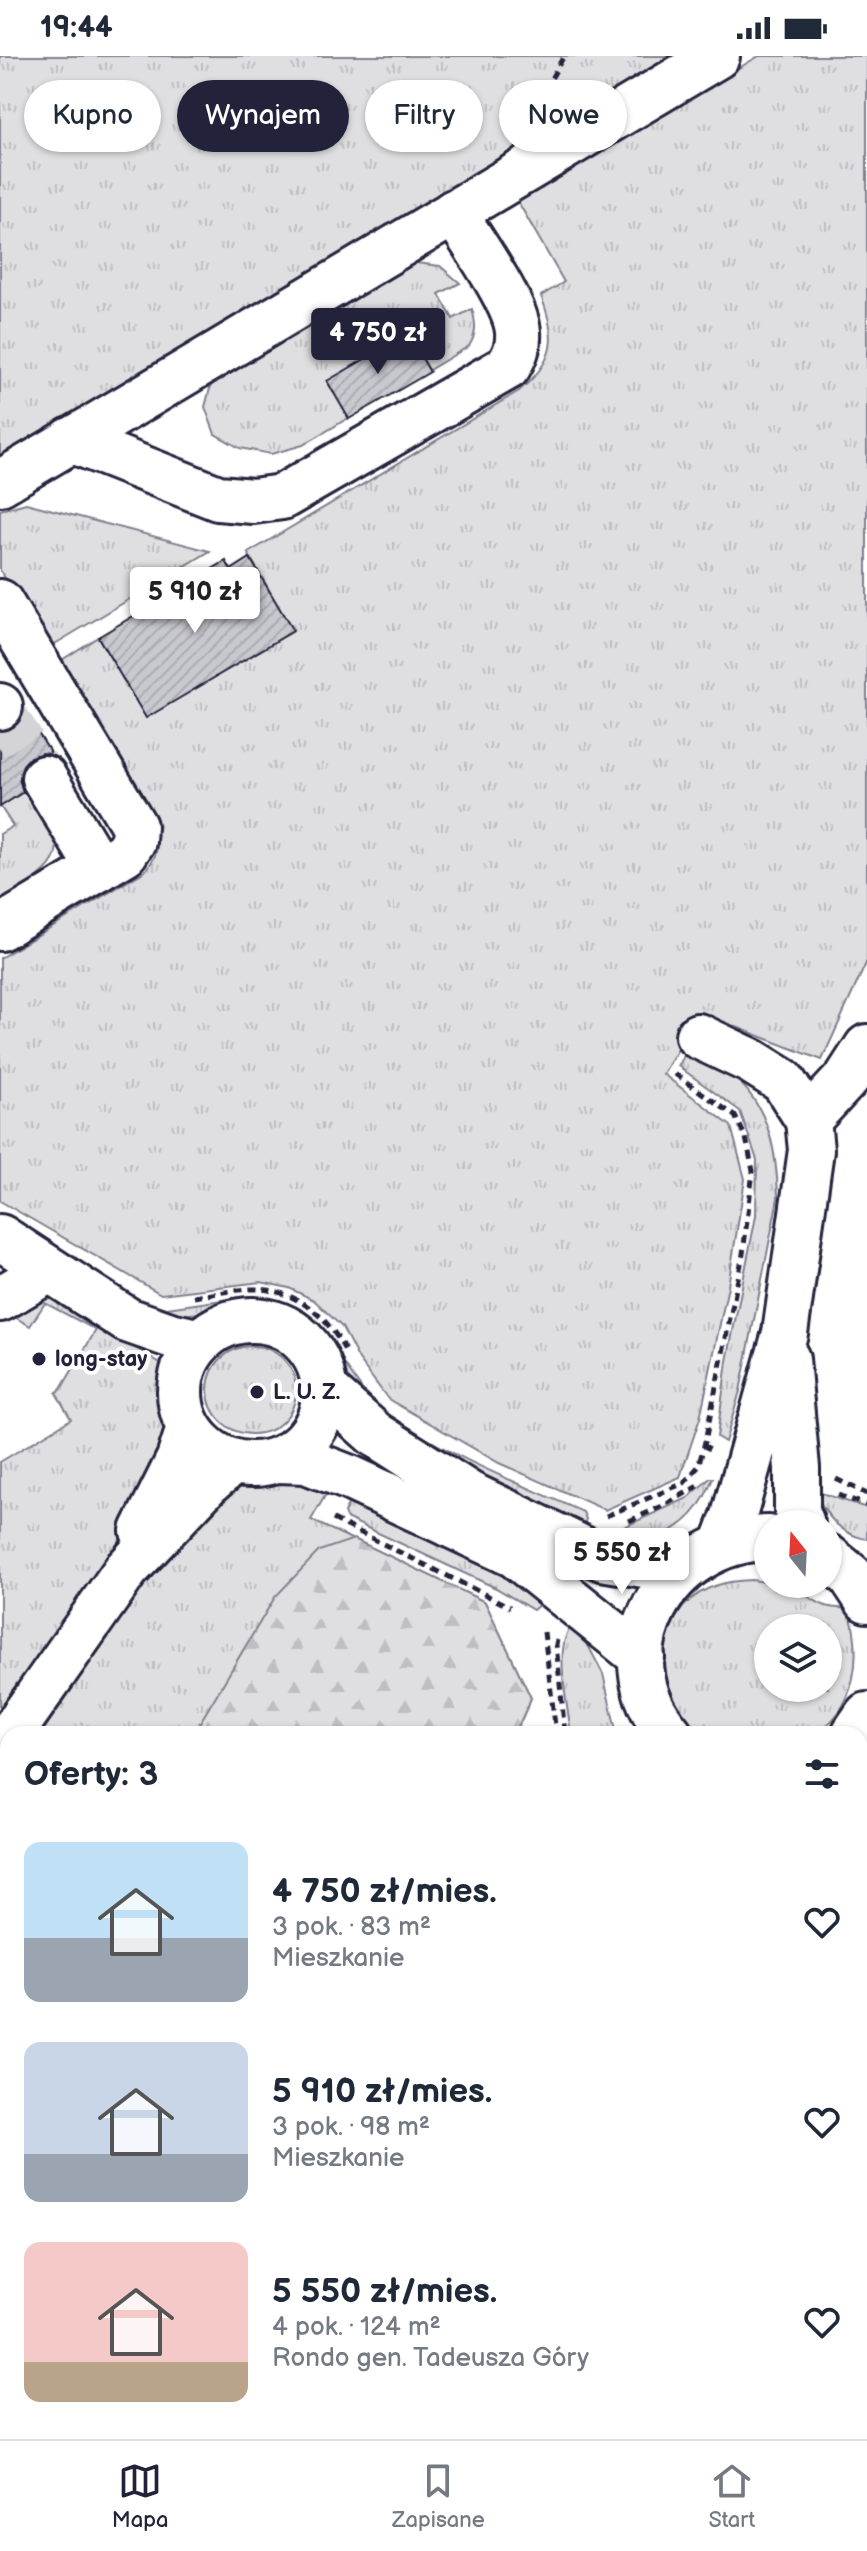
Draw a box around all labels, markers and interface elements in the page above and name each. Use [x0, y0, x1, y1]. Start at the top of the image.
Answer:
text: 19:44 [40, 10, 113, 46]
chip: Kupno [24, 80, 161, 152]
chip: Wynajem [177, 80, 349, 152]
chip: Filtry [365, 80, 483, 152]
chip: Nowe [499, 80, 627, 152]
pin: 4 750 zł [295, 308, 461, 376]
text: 4 750 zł [329, 318, 427, 349]
pin: 5 910 zł [112, 567, 278, 635]
text: 5 910 zł [148, 577, 242, 608]
place label: long-stay [55, 1346, 147, 1373]
marker: long-stay [30, 1350, 48, 1368]
place label: L. U. Z. [273, 1379, 341, 1406]
marker: L. U. Z. [248, 1383, 266, 1401]
north arrow [754, 1510, 842, 1598]
map controls [754, 1510, 842, 1702]
pin: 5 550 zł [539, 1528, 705, 1596]
text: 5 550 zł [573, 1538, 671, 1569]
button: layers [754, 1614, 842, 1702]
icon: filters [800, 1752, 844, 1796]
text: Oferty: 3 [24, 1754, 158, 1795]
text: 4 750 zł/mies. [272, 1871, 497, 1912]
icon: home [88, 1874, 184, 1970]
icon: heart [800, 1900, 844, 1944]
text: 3 pok. · 83 m² [272, 1912, 431, 1943]
text: Mieszkanie [272, 1943, 404, 1974]
text: 5 910 zł/mies. [272, 2071, 492, 2112]
icon: home [88, 2074, 184, 2170]
icon: heart [800, 2100, 844, 2144]
text: 3 pok. · 98 m² [272, 2112, 430, 2143]
text: Mieszkanie [272, 2143, 404, 2174]
text: 5 550 zł/mies. [272, 2271, 497, 2312]
icon: home [88, 2274, 184, 2370]
icon: heart [800, 2300, 844, 2344]
text: 4 pok. · 124 m² [272, 2312, 441, 2343]
text: Rondo gen. Tadeusza Góry [272, 2343, 589, 2374]
tab: Mapa [112, 2459, 168, 2534]
tab: Zapisane [392, 2459, 485, 2534]
tab: Start [708, 2459, 755, 2534]

